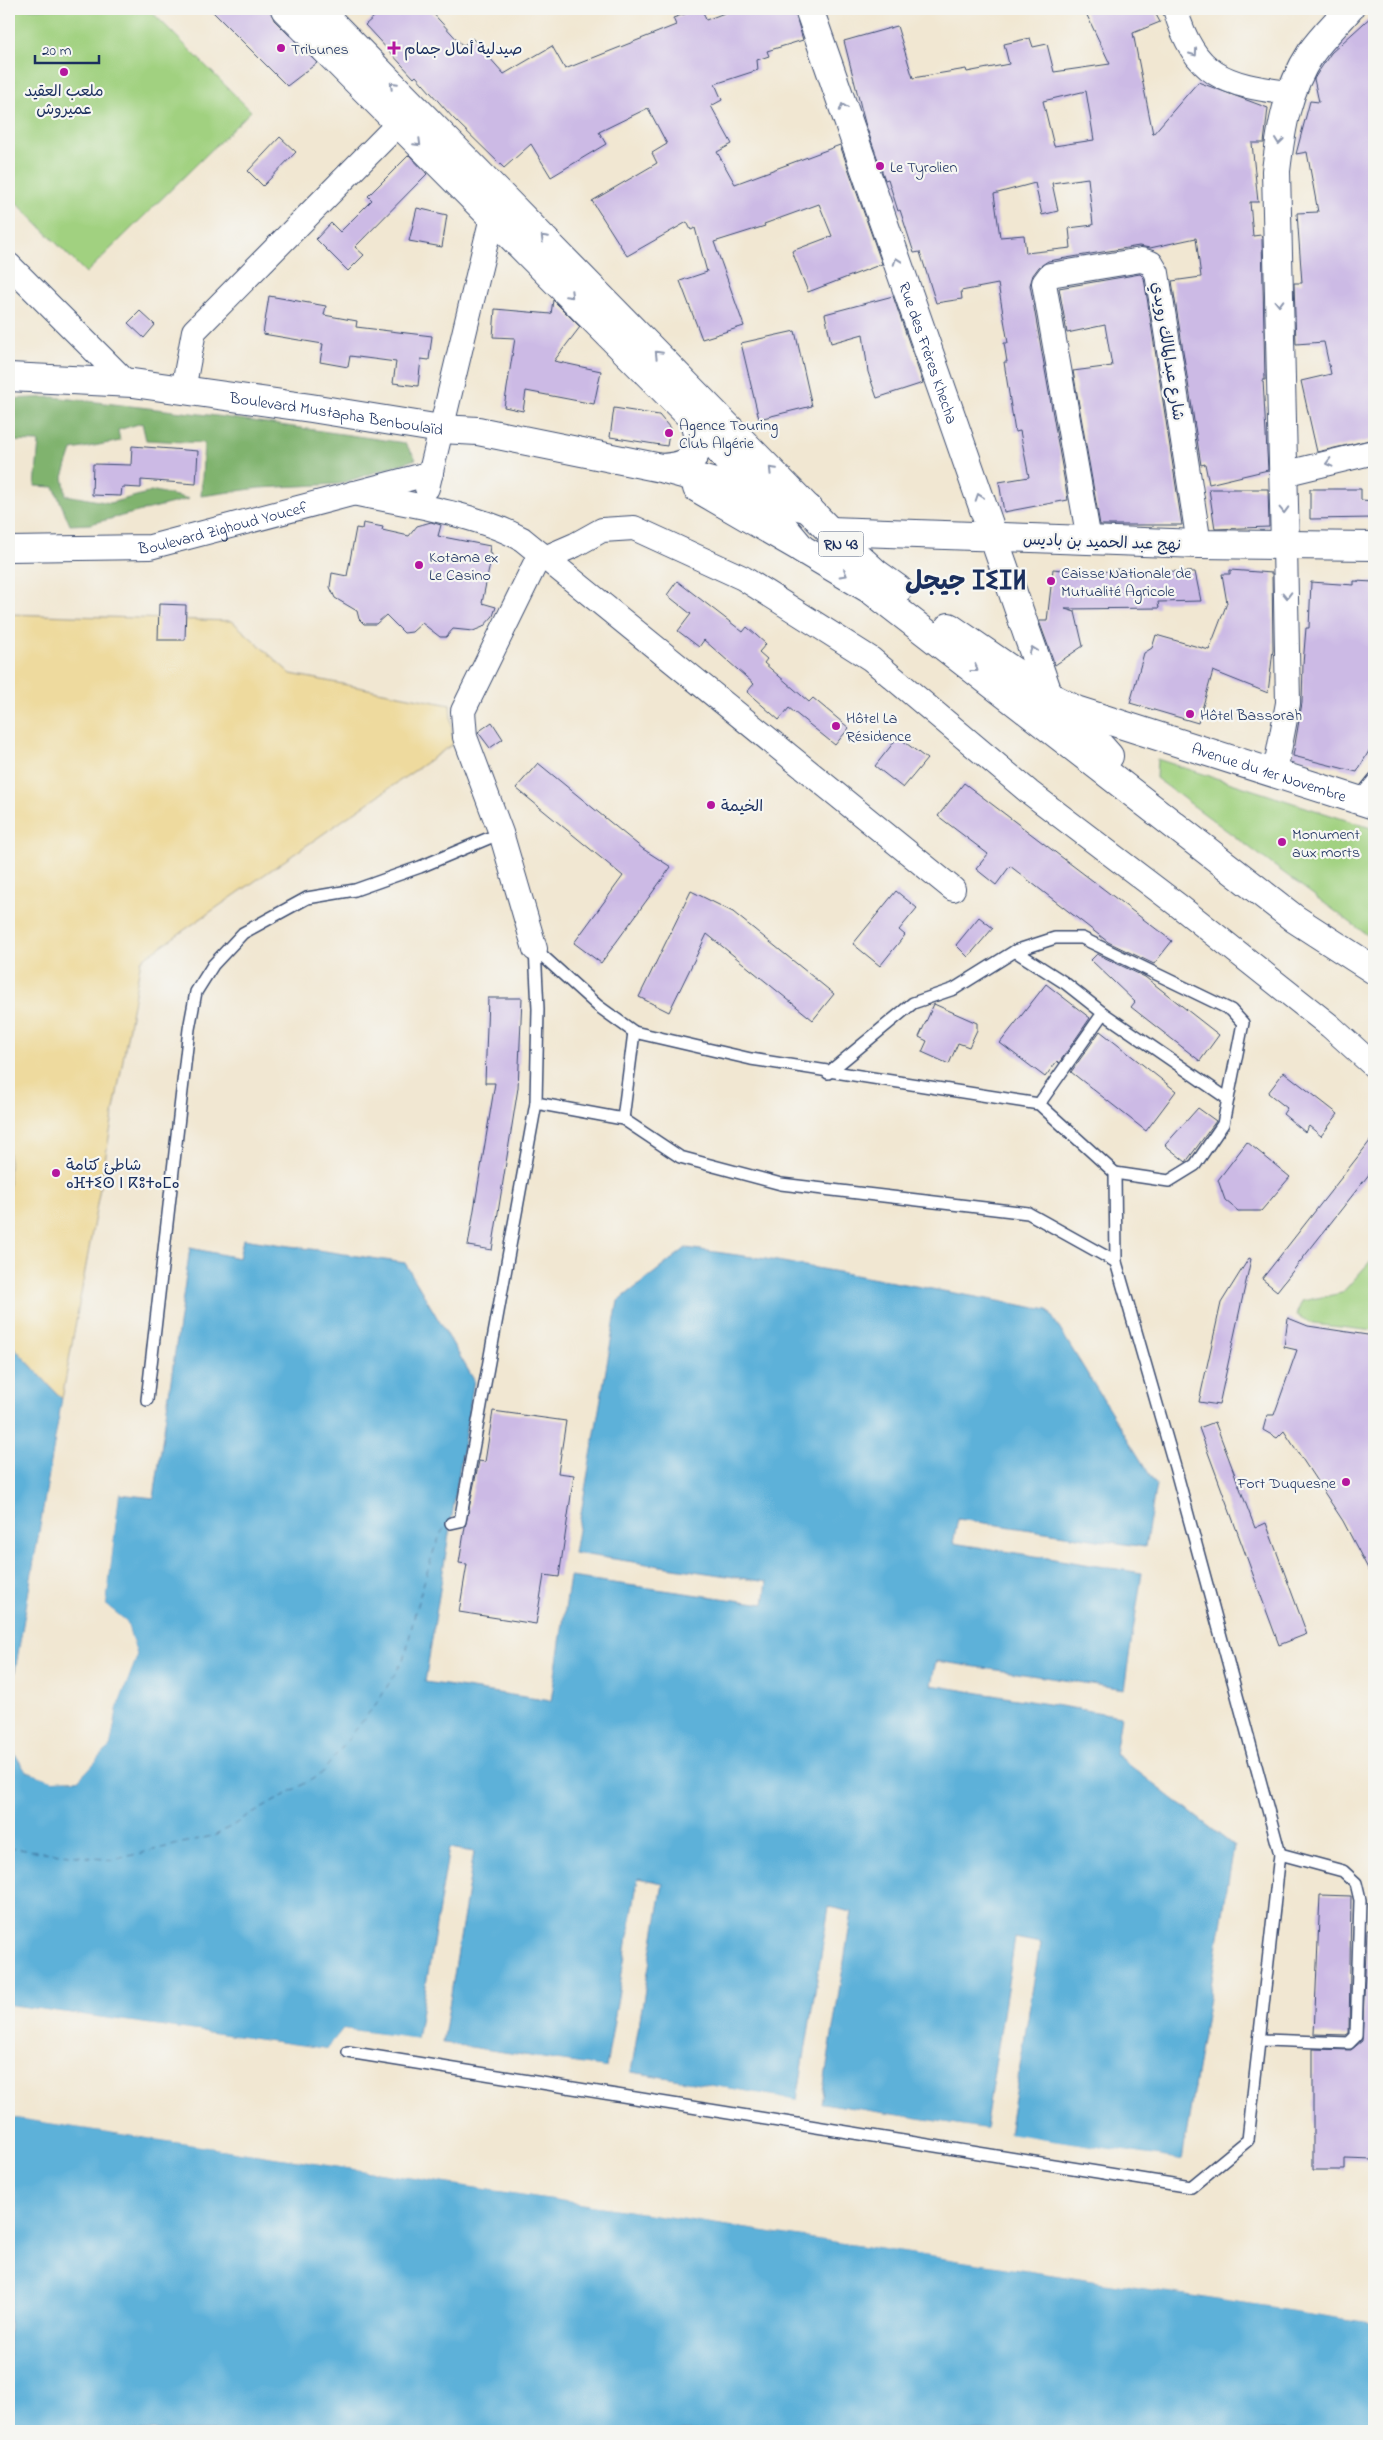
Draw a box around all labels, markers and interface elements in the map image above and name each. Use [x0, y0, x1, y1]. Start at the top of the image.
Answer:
scale bar [35, 32, 99, 64]
place label: Tribunes [291, 38, 349, 62]
place label: صيدلية أمال جمام [404, 38, 522, 62]
text: 20 m [42, 40, 72, 62]
marker: Tribunes [275, 42, 287, 54]
marker: صيدلية أمال جمام [388, 42, 400, 54]
one-way arrow [1188, 47, 1197, 57]
marker: ملعب العقيد عميروش [58, 66, 70, 78]
place label: ملعب العقيد عميروش [24, 80, 104, 122]
one-way arrow [390, 82, 399, 91]
one-way arrow [839, 104, 849, 112]
one-way arrow [1275, 136, 1285, 145]
one-way arrow [412, 137, 421, 146]
place label: Le Tyrolien [890, 156, 957, 180]
marker: Le Tyrolien [874, 160, 886, 172]
one-way arrow [541, 235, 550, 244]
one-way arrow [893, 257, 903, 265]
street label: Rue des Frères Khecha [891, 279, 963, 428]
street label: شارع عبدالمالك رويدي [1144, 280, 1190, 422]
one-way arrow [564, 289, 573, 298]
one-way arrow [1274, 300, 1284, 307]
one-way arrow [655, 351, 664, 360]
street label: Boulevard Mustapha Benboulaïd [227, 387, 445, 443]
place label: Agence Touring Club Algérie [679, 414, 778, 456]
marker: Agence Touring Club Algérie [663, 427, 675, 439]
one-way arrow [1324, 457, 1333, 468]
one-way arrow [769, 467, 778, 476]
one-way arrow [975, 493, 985, 502]
street label: Boulevard Zighoud Youcef [137, 496, 311, 561]
one-way arrow [1279, 506, 1290, 514]
street label: نهج عبد الحميد بن باديس [1022, 528, 1181, 558]
road number: RN 43 [818, 532, 864, 556]
place label: Kotama ex Le Casino [429, 546, 499, 588]
marker: Kotama ex Le Casino [413, 559, 425, 571]
place label: Caisse Nationale de Mutualité Agricole [1061, 562, 1192, 604]
district label: جيجل ⵊⵉⵊⵍ [905, 564, 1027, 602]
one-way arrow [838, 567, 847, 577]
marker: Caisse Nationale de Mutualité Agricole [1045, 575, 1057, 587]
one-way arrow [1281, 591, 1292, 599]
one-way arrow [1029, 646, 1039, 655]
one-way arrow [969, 664, 978, 672]
place label: Hôtel Bassorah [1200, 704, 1302, 728]
place label: Hôtel La Résidence [846, 707, 912, 749]
marker: Hôtel Bassorah [1184, 708, 1196, 720]
marker: Hôtel La Résidence [830, 720, 842, 732]
street label: Avenue du 1er Novembre [1188, 738, 1350, 810]
place label: الخيمة [721, 795, 763, 819]
marker: الخيمة [705, 799, 717, 811]
place label: Monument aux morts [1292, 823, 1360, 865]
marker: Monument aux morts [1276, 836, 1288, 848]
place label: شاطئ كتامة ⴰⴼⵜⵉⵙ ⵏ ⴽⵓⵜⴰⵎⴰ [66, 1154, 179, 1196]
marker: شاطئ كتامة ⴰⴼⵜⵉⵙ ⵏ ⴽⵓⵜⴰⵎⴰ [50, 1167, 62, 1179]
place label: Fort Duquesne [1236, 1472, 1337, 1496]
marker: Fort Duquesne [1340, 1476, 1352, 1488]

